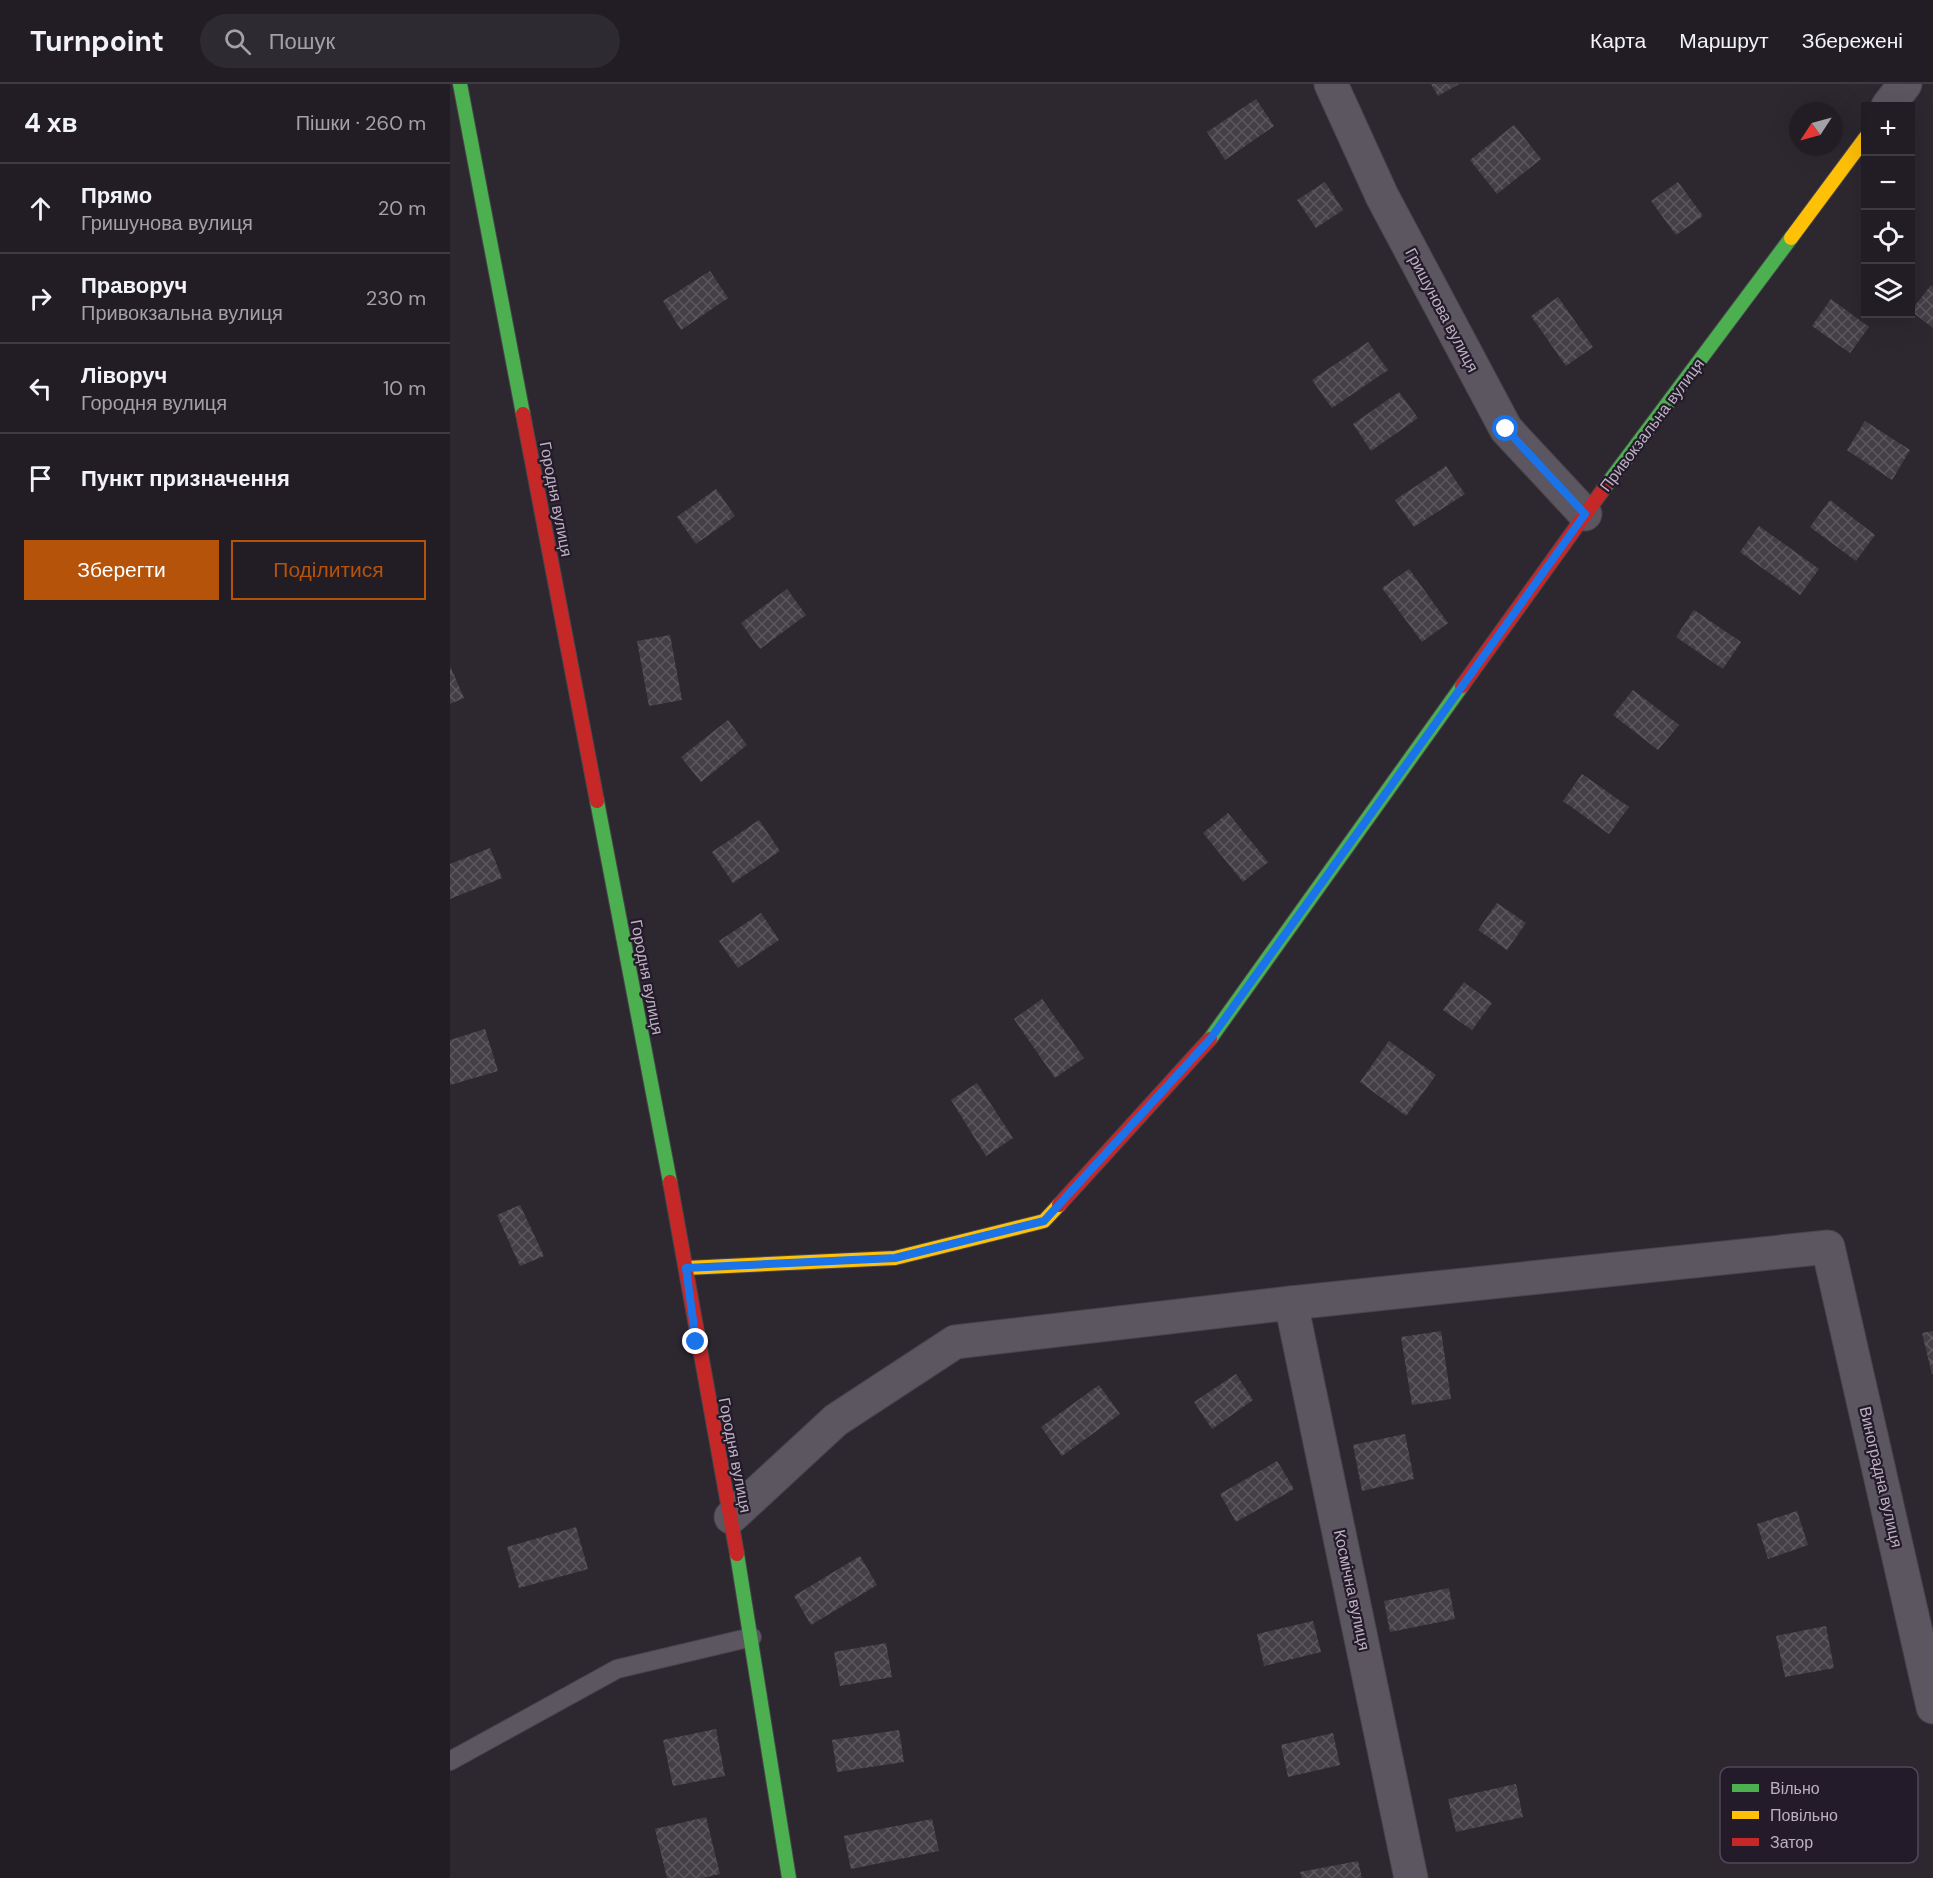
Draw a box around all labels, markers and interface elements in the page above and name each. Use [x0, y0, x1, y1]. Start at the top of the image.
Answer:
search box [200, 14, 620, 68]
text: Turnpoint [30, 23, 164, 60]
icon: search [221, 25, 254, 58]
text: Пошук [269, 27, 335, 56]
text: Карта [1590, 27, 1646, 55]
text: Маршрут [1679, 27, 1769, 55]
text: Збережені [1802, 27, 1903, 55]
north arrow [1789, 102, 1843, 156]
map controls [1861, 102, 1915, 318]
button: + [1861, 102, 1915, 156]
text: 4 хв [24, 106, 77, 140]
text: Пішки · 260 m [296, 110, 426, 136]
button: − [1861, 156, 1915, 210]
text: Прямо [81, 181, 152, 210]
icon: ahead [24, 192, 57, 225]
text: 20 m [378, 195, 426, 221]
text: Гришунова вулиця [81, 210, 253, 236]
button: locate [1861, 210, 1915, 264]
street label: Гришунова вулиця [1400, 244, 1484, 376]
button: layers [1861, 264, 1915, 318]
text: Праворуч [81, 271, 187, 300]
icon: right [24, 282, 57, 315]
text: 230 m [366, 285, 426, 311]
text: Привокзальна вулиця [81, 300, 283, 326]
street label: Привокзальна вулиця [1595, 354, 1709, 496]
text: Ліворуч [81, 361, 167, 390]
icon: left [24, 372, 57, 405]
text: 10 m [383, 375, 426, 401]
text: Городня вулиця [81, 390, 227, 416]
route start [1492, 415, 1518, 441]
street label: Городня вулиця [535, 440, 577, 558]
icon: arrive [24, 462, 57, 495]
text: Пункт призначення [81, 464, 290, 493]
button: Зберегти [24, 540, 219, 600]
button: Поділитися [231, 540, 426, 600]
street label: Городня вулиця [626, 918, 668, 1036]
route end [682, 1328, 708, 1354]
street label: Городня вулиця [714, 1396, 756, 1514]
street label: Виноградна вулиця [1855, 1404, 1907, 1550]
street label: Космічна вулиця [1329, 1528, 1375, 1652]
legend [1720, 1767, 1918, 1863]
text: Вільно [1770, 1778, 1820, 1799]
text: Повільно [1770, 1805, 1838, 1826]
text: Затор [1770, 1832, 1813, 1853]

